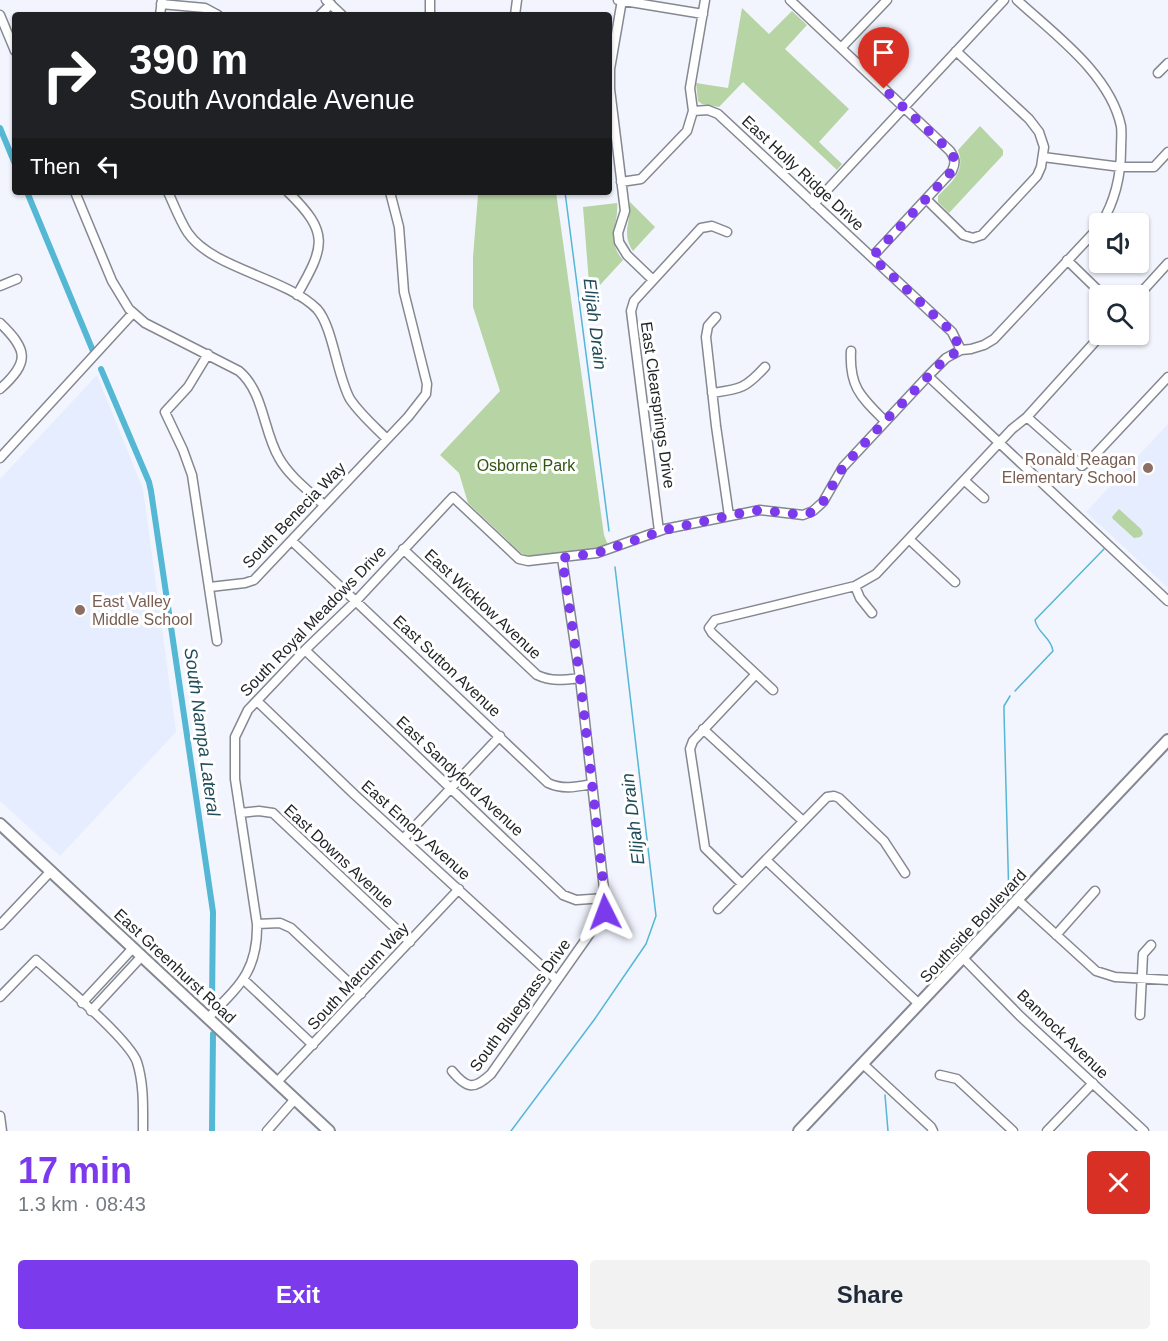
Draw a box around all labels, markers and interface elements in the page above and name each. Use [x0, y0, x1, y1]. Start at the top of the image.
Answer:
pin [858, 27, 909, 89]
icon: right [30, 36, 108, 114]
text: 390 m [129, 36, 248, 83]
icon: arrive [867, 36, 900, 69]
text: South Avondale Avenue [129, 85, 415, 115]
street label: East Holly Ridge Drive [739, 112, 867, 234]
icon: left [92, 150, 125, 183]
text: Then [30, 154, 80, 179]
map controls [1089, 213, 1149, 345]
button: sound [1089, 213, 1149, 273]
water label: Elijah Drain [579, 277, 611, 371]
button: search [1089, 285, 1149, 345]
street label: East Clearsprings Drive [638, 321, 678, 489]
place label: Ronald Reagan Elementary School [1002, 451, 1136, 486]
park label: Osborne Park [477, 457, 576, 474]
street label: South Benecia Way [239, 459, 349, 571]
marker: Ronald Reagan Elementary School [1141, 461, 1155, 475]
street label: South Royal Meadows Drive [237, 542, 389, 700]
street label: East Wicklow Avenue [421, 546, 545, 662]
place label: East Valley Middle School [92, 593, 193, 628]
marker: East Valley Middle School [73, 603, 87, 617]
street label: East Sutton Avenue [390, 612, 504, 720]
water label: South Nampa Lateral [180, 646, 224, 819]
street label: East Sandyford Avenue [393, 713, 527, 839]
water label: Elijah Drain [617, 772, 649, 866]
street label: East Emory Avenue [358, 777, 474, 883]
street label: East Downs Avenue [281, 801, 397, 911]
street label: Southside Boulevard [916, 866, 1030, 986]
position arrow [573, 880, 637, 944]
street label: East Greenhurst Road [111, 905, 239, 1027]
street label: South Marcum Way [304, 919, 412, 1033]
street label: South Bluegrass Drive [466, 936, 574, 1074]
street label: Bannock Avenue [1014, 986, 1112, 1082]
text: 17 min [18, 1150, 132, 1191]
button: close [1087, 1151, 1150, 1214]
text: 1.3 km · 08:43 [18, 1193, 146, 1215]
button: Exit [18, 1260, 578, 1329]
button: Share [590, 1260, 1150, 1329]

